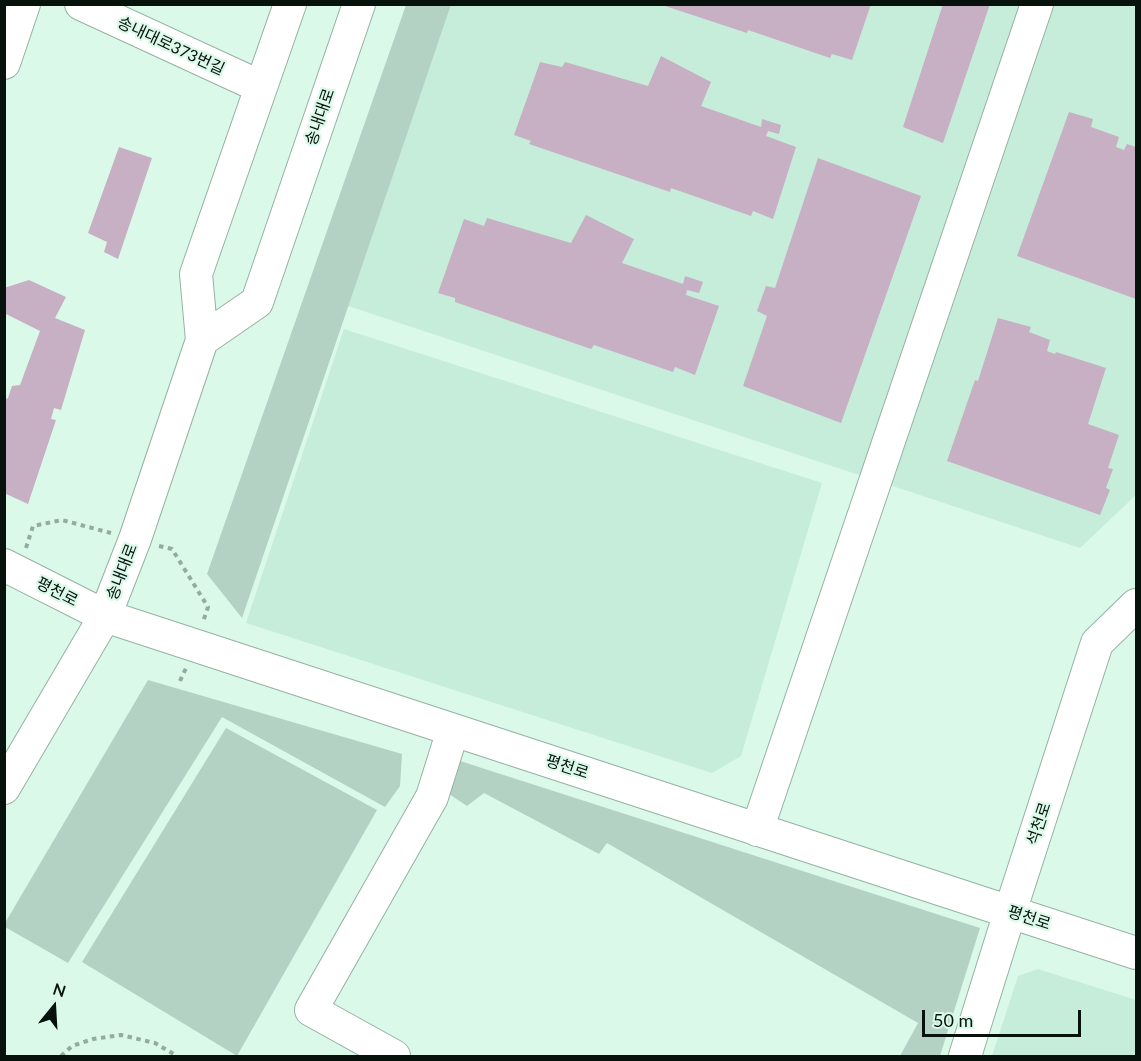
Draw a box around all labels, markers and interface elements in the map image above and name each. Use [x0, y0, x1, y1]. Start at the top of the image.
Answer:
street label: 송내대로373번길 [114, 13, 228, 79]
street label: 송내대로 [301, 86, 339, 148]
street label: 송내대로 [102, 541, 142, 603]
street label: 평천로 [33, 573, 81, 611]
street label: 평천로 [543, 751, 591, 783]
street label: 석천로 [1023, 800, 1055, 848]
street label: 평천로 [1005, 902, 1053, 934]
north arrow [24, 977, 84, 1037]
text: N [51, 978, 69, 1000]
scale bar [925, 998, 1084, 1036]
text: 50 m [933, 1009, 973, 1031]

